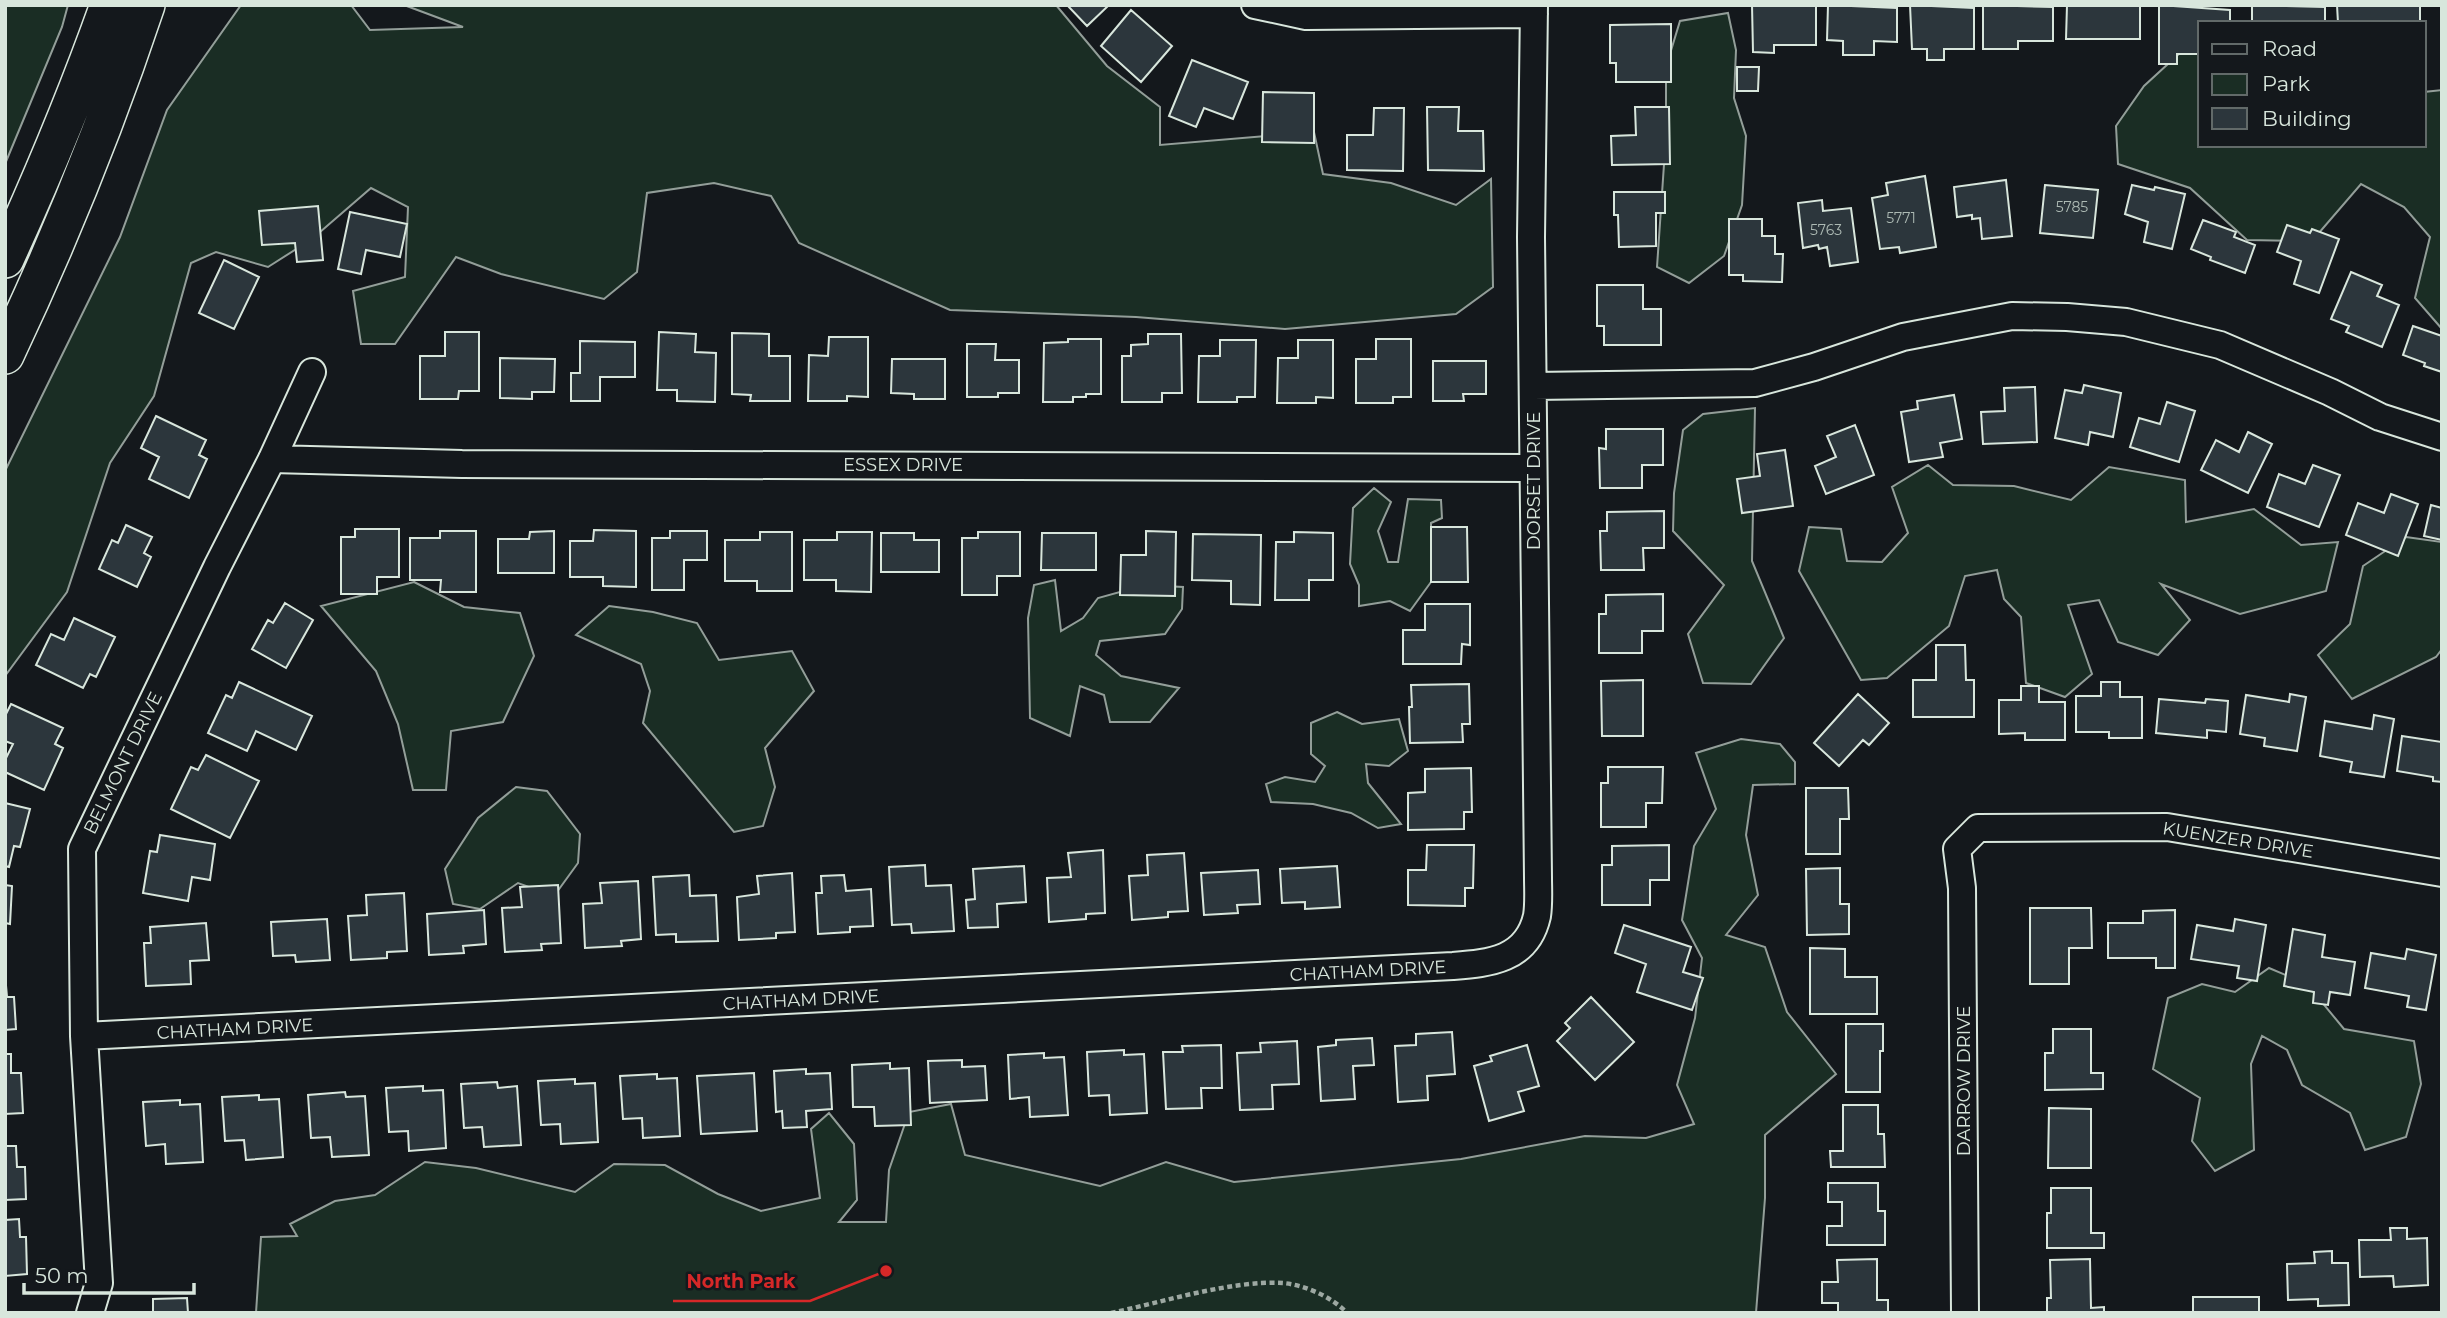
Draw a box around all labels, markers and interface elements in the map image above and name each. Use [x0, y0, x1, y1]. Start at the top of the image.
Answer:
legend [2198, 21, 2426, 147]
text: Road [2262, 36, 2317, 61]
text: Park [2262, 71, 2310, 96]
text: Building [2262, 106, 2352, 131]
house number: 5785 [2056, 198, 2088, 216]
house number: 5771 [1886, 209, 1916, 227]
house number: 5763 [1810, 221, 1842, 239]
street label: DORSET DRIVE [1523, 412, 1545, 550]
street label: ESSEX DRIVE [843, 454, 963, 476]
street label: BELMONT DRIVE [79, 688, 167, 838]
street label: KUENZER DRIVE [2161, 817, 2315, 863]
street label: CHATHAM DRIVE [1289, 956, 1447, 986]
street label: CHATHAM DRIVE [722, 985, 880, 1015]
street label: DARROW DRIVE [1953, 1006, 1975, 1156]
street label: CHATHAM DRIVE [156, 1014, 314, 1044]
scale bar [24, 1252, 194, 1296]
callout: North Park [673, 1261, 810, 1301]
text: 50 m [35, 1263, 89, 1288]
text: North Park [687, 1270, 796, 1293]

